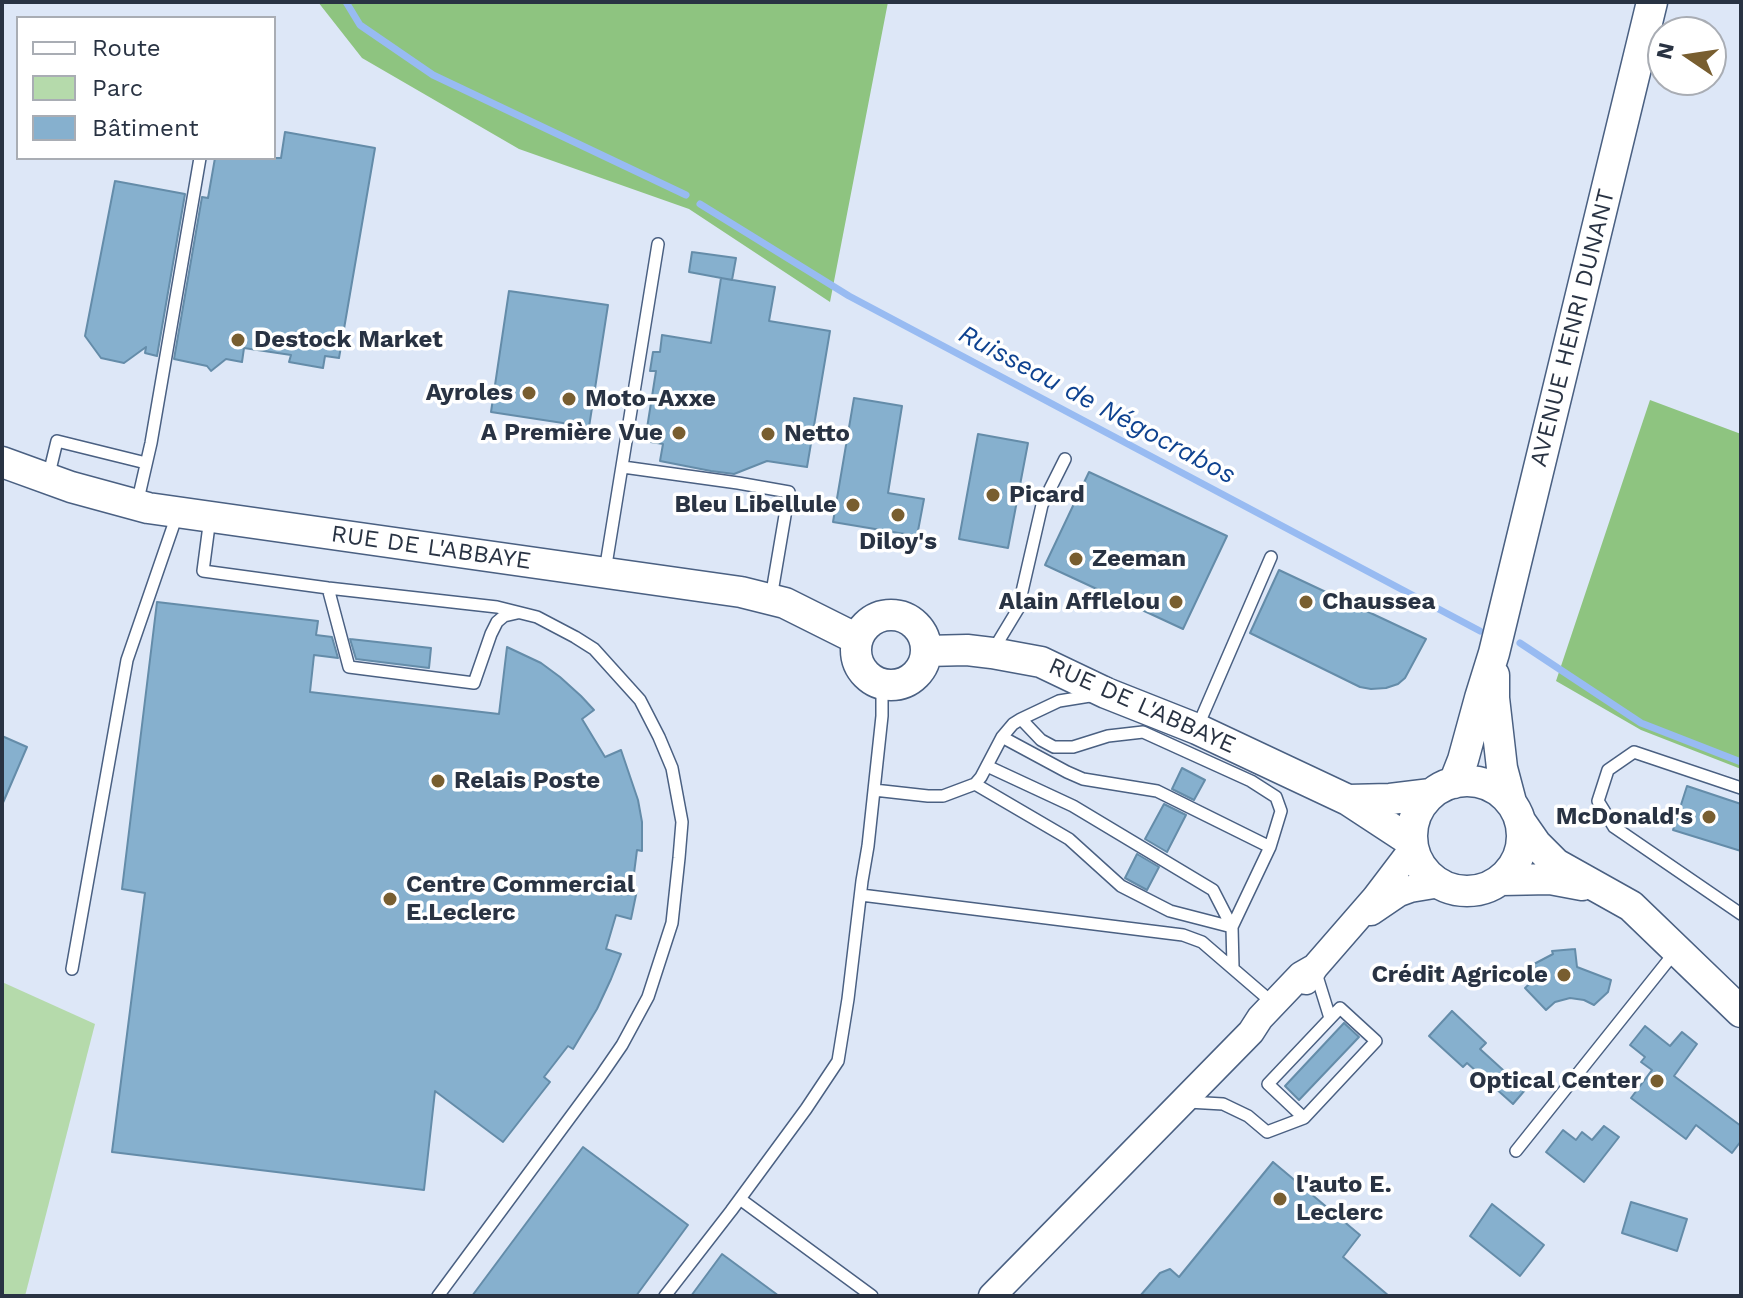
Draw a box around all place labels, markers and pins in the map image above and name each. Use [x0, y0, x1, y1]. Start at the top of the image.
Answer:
place label: Destock Market [254, 326, 443, 354]
marker: Destock Market [229, 331, 247, 349]
place label: Ayroles [426, 379, 513, 407]
marker: Ayroles [520, 384, 538, 402]
place label: Moto-Axxe [585, 385, 716, 413]
marker: Moto-Axxe [560, 390, 578, 408]
place label: A Première Vue [481, 419, 663, 447]
place label: Netto [784, 420, 850, 448]
marker: A Première Vue [670, 424, 688, 442]
marker: Netto [759, 425, 777, 443]
place label: Picard [1009, 481, 1085, 509]
marker: Picard [984, 486, 1002, 504]
place label: Bleu Libellule [674, 491, 837, 519]
marker: Bleu Libellule [844, 496, 862, 514]
marker: Diloy's [889, 506, 907, 524]
place label: Diloy's [859, 528, 937, 556]
place label: Zeeman [1092, 545, 1186, 573]
marker: Zeeman [1067, 550, 1085, 568]
place label: Alain Afflelou [999, 588, 1160, 616]
place label: Chaussea [1322, 588, 1435, 616]
marker: Alain Afflelou [1167, 593, 1185, 611]
marker: Chaussea [1297, 593, 1315, 611]
place label: Relais Poste [454, 767, 600, 795]
marker: Relais Poste [429, 772, 447, 790]
place label: McDonald's [1556, 803, 1693, 831]
marker: McDonald's [1700, 808, 1718, 826]
place label: Centre Commercial E.Leclerc [406, 871, 635, 927]
marker: Centre Commercial E.Leclerc [381, 890, 399, 908]
place label: Crédit Agricole [1371, 961, 1548, 989]
marker: Crédit Agricole [1555, 966, 1573, 984]
place label: Optical Center [1469, 1067, 1641, 1095]
marker: Optical Center [1648, 1072, 1666, 1090]
place label: l'auto E. Leclerc [1296, 1171, 1392, 1227]
marker: l'auto E. Leclerc [1271, 1190, 1289, 1208]

